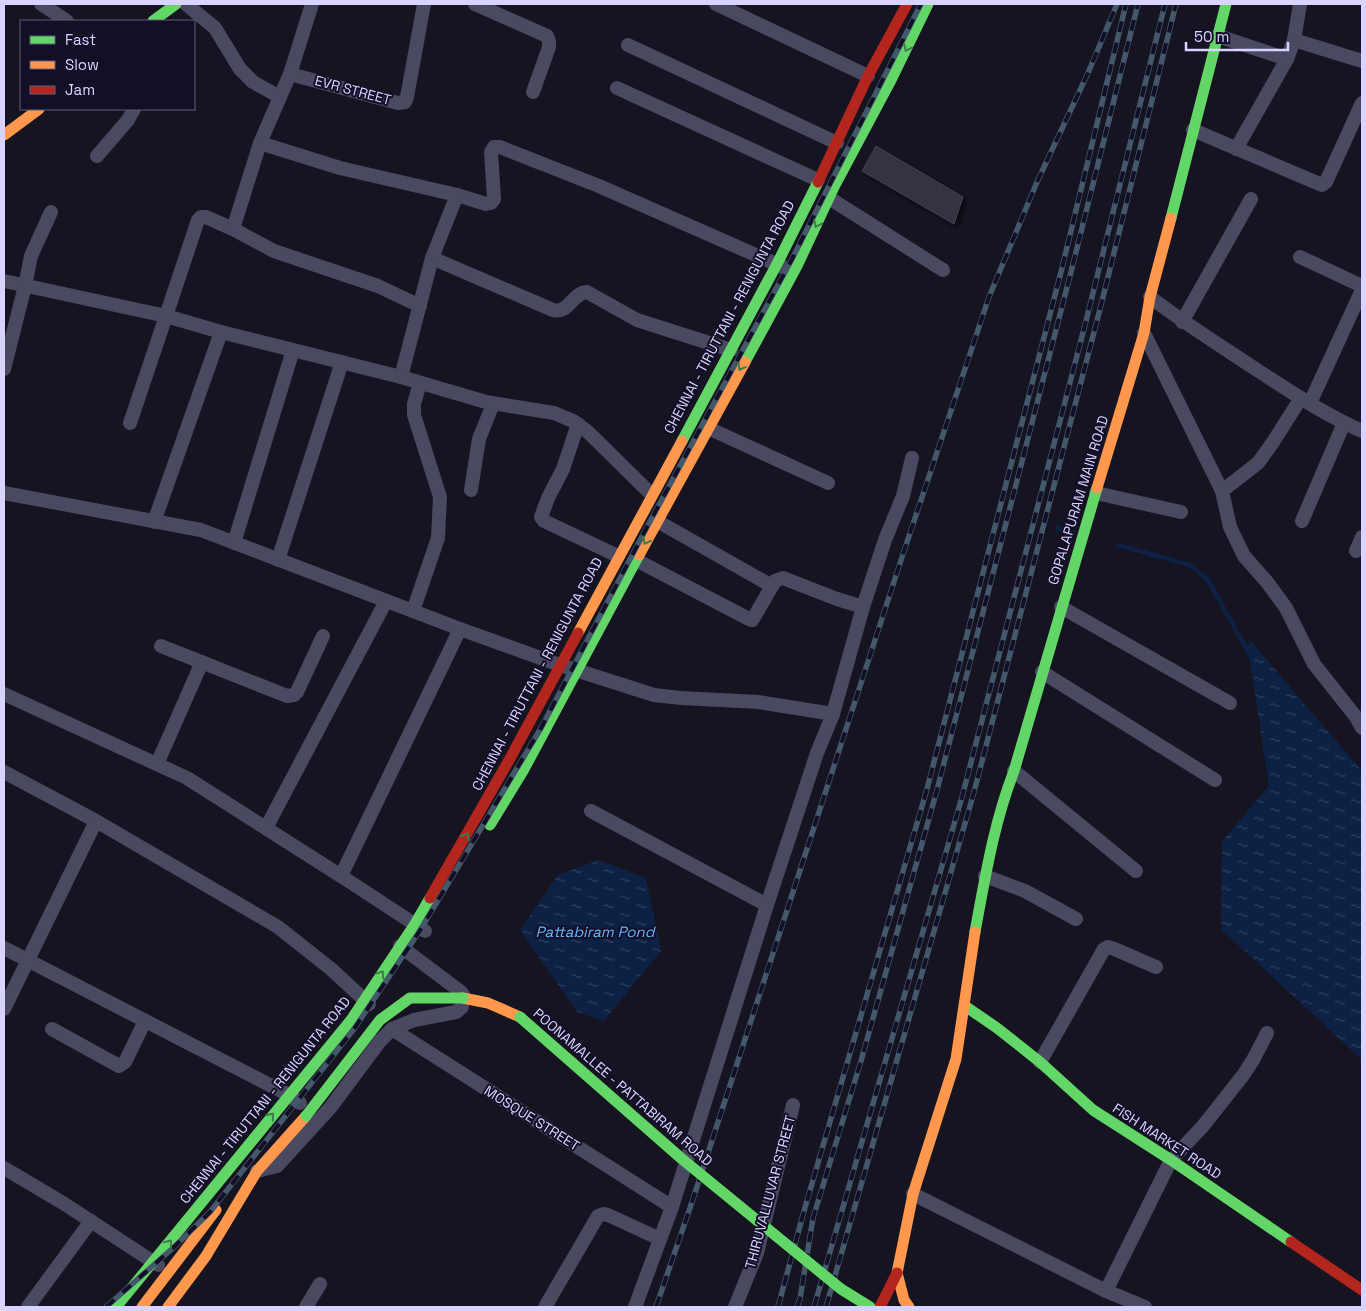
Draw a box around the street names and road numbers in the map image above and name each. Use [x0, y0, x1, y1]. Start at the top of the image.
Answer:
street label: EVR STREET [313, 71, 393, 109]
street label: CHENNAI - TIRUTTANI - RENIGUNTA ROAD [660, 197, 798, 437]
street label: GOPALAPURAM MAIN ROAD [1044, 413, 1112, 587]
street label: CHENNAI - TIRUTTANI - RENIGUNTA ROAD [468, 554, 606, 794]
street label: CHENNAI - TIRUTTANI - RENIGUNTA ROAD [176, 993, 354, 1207]
street label: POONAMALLEE - PATTABIRAM ROAD [530, 1004, 716, 1170]
street label: MOSQUE STREET [481, 1081, 583, 1155]
street label: FISH MARKET ROAD [1109, 1099, 1225, 1183]
street label: THIRUVALLUVAR STREET [741, 1113, 799, 1271]

